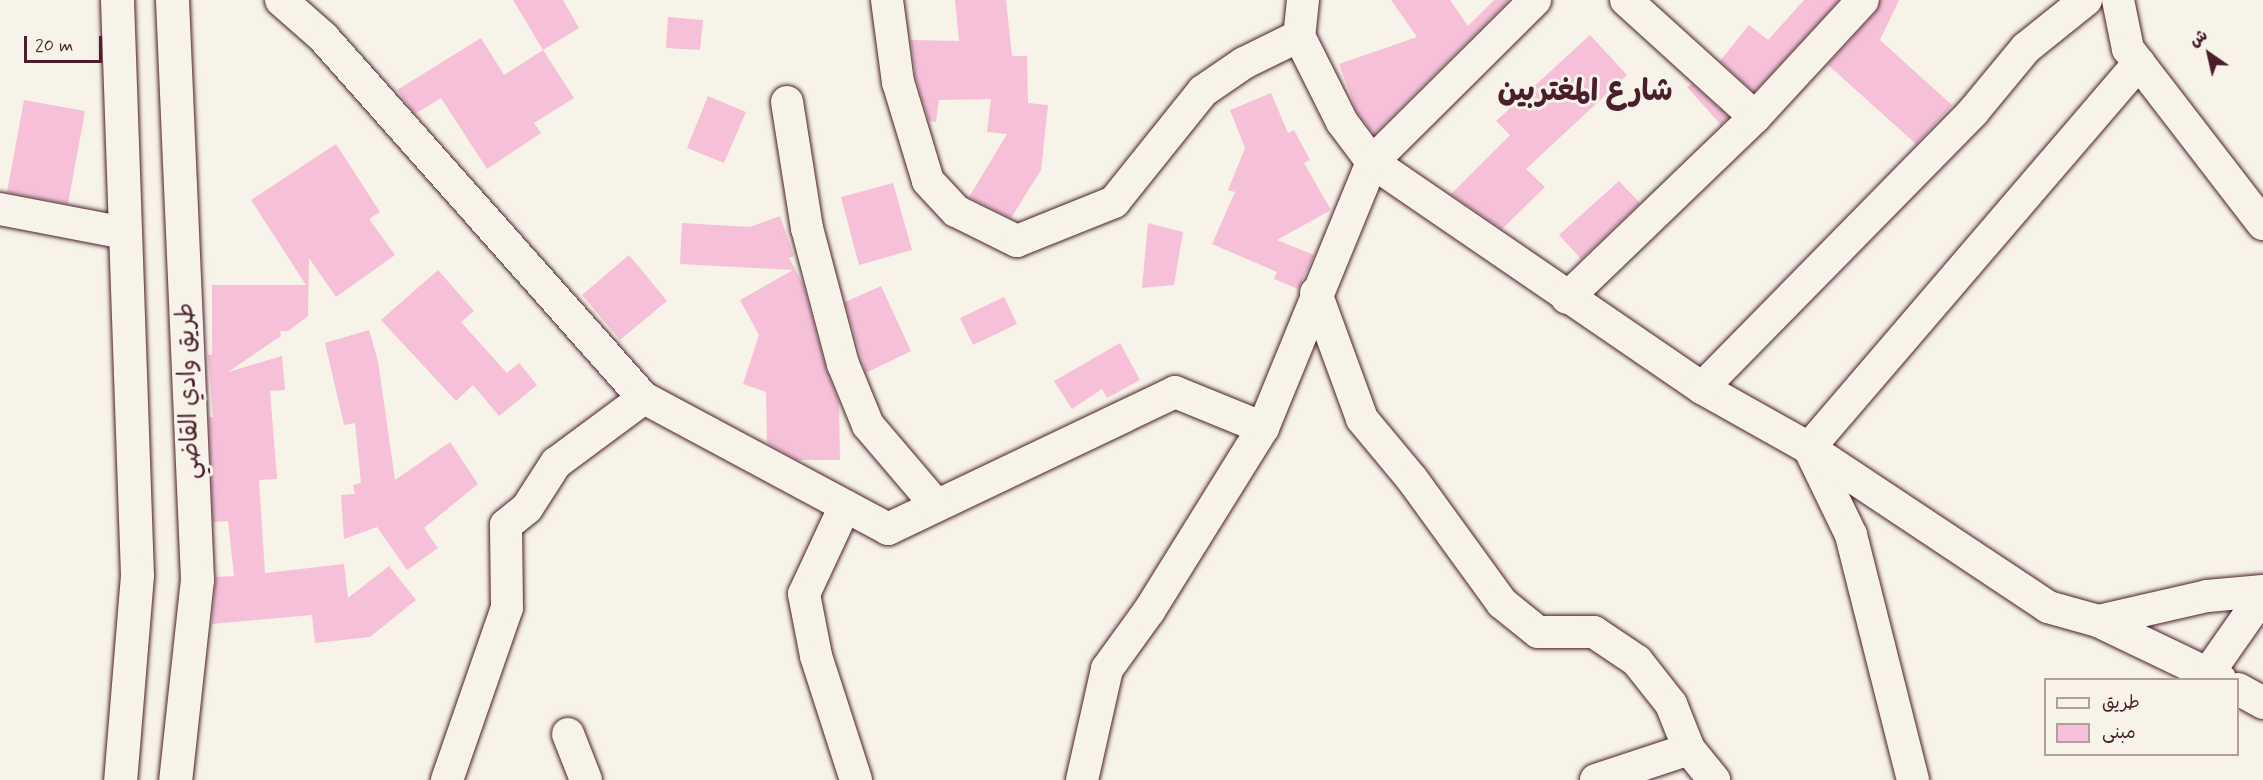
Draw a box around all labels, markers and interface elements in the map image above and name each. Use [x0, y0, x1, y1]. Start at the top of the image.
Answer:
scale bar [27, 24, 105, 62]
north arrow [2179, 24, 2239, 84]
text: ش [2185, 25, 2212, 52]
text: 20 m [35, 34, 73, 58]
district label: شارع المغتربين [1497, 74, 1673, 110]
street label: طريق وادي القاضي [172, 302, 206, 480]
legend [2044, 678, 2239, 756]
text: طريق [2102, 691, 2140, 715]
text: مبنى [2102, 721, 2136, 745]

